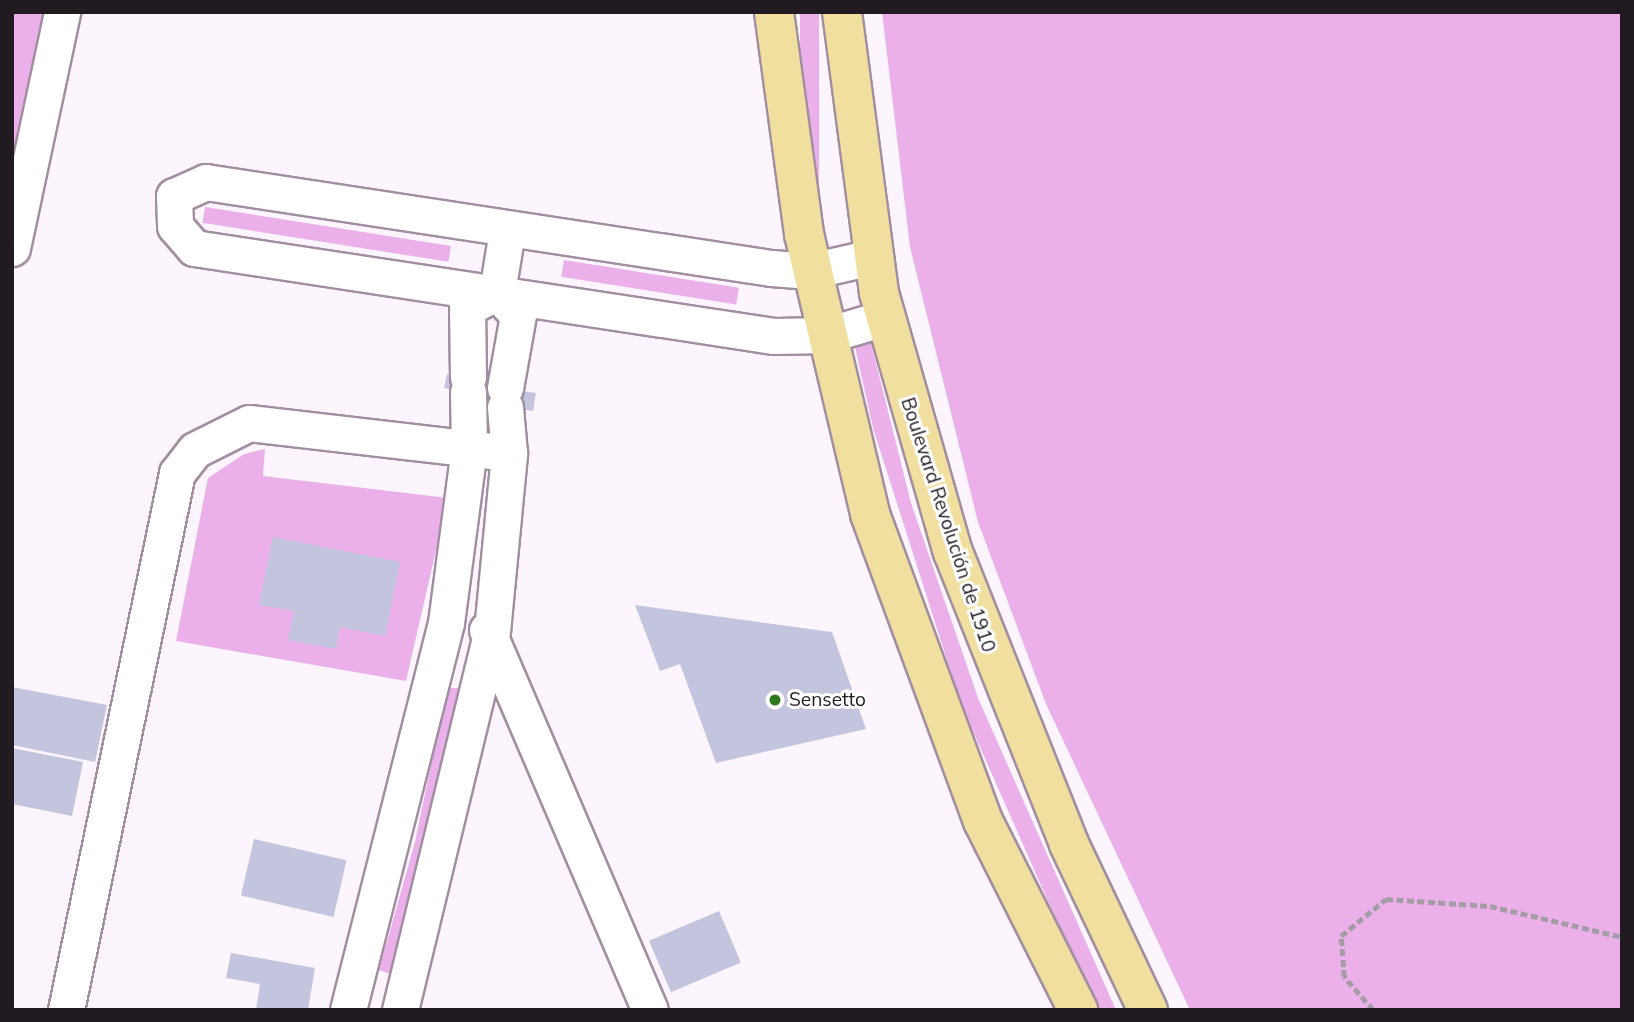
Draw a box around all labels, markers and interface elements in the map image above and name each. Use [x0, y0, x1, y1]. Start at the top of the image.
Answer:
street label: Boulevard Revolución de 1910 [896, 395, 1000, 655]
place label: Sensetto [789, 689, 866, 711]
marker: Sensetto [767, 692, 783, 708]

